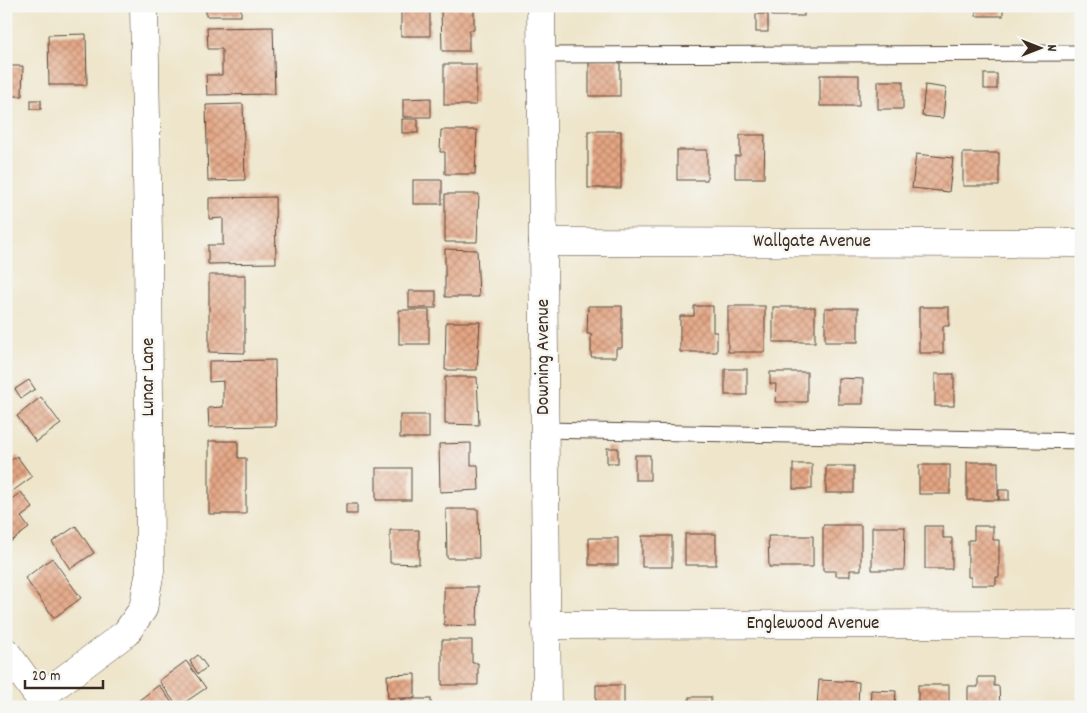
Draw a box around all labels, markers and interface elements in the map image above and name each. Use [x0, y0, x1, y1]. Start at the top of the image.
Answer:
north arrow [1014, 22, 1064, 72]
text: N [1041, 45, 1061, 52]
street label: Wallgate Avenue [753, 229, 871, 256]
street label: Downing Avenue [531, 299, 558, 415]
street label: Lunar Lane [136, 338, 163, 416]
street label: Englewood Avenue [746, 611, 880, 638]
scale bar [25, 658, 102, 690]
text: 20 m [32, 666, 60, 688]

